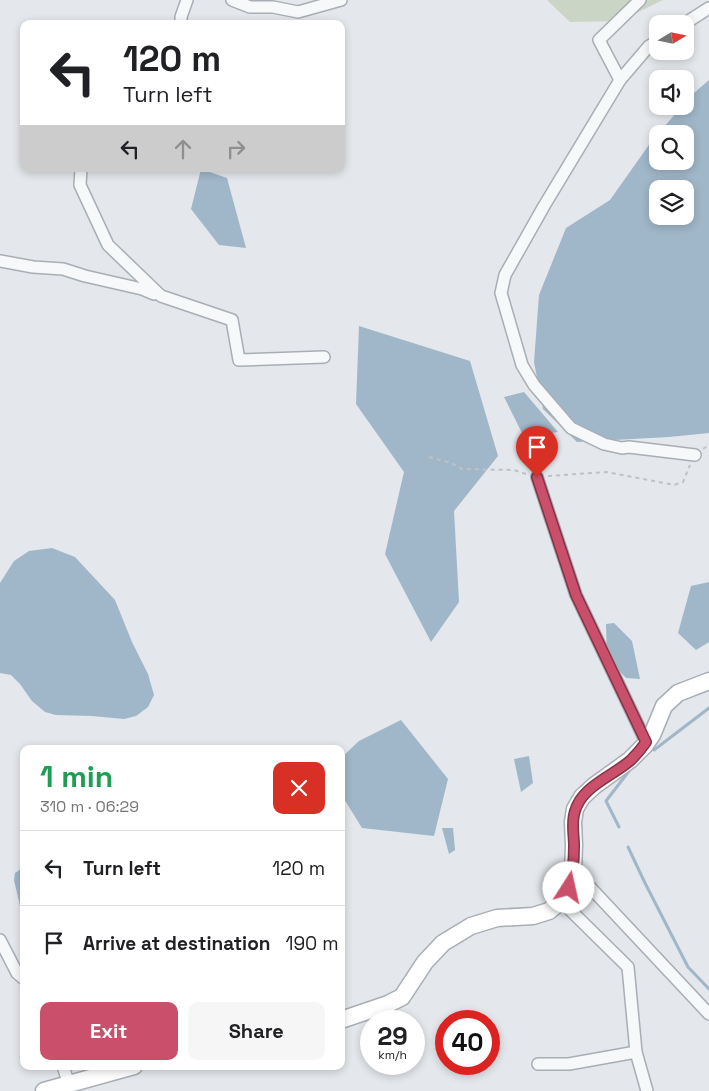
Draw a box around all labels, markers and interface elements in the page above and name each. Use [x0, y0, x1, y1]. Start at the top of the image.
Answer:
north arrow [649, 15, 694, 60]
map controls [649, 15, 694, 225]
text: 120 m [123, 37, 221, 81]
icon: left [40, 40, 105, 105]
button: sound [649, 70, 694, 115]
text: Turn left [123, 80, 213, 108]
button: search [649, 125, 694, 170]
icon: left [116, 135, 144, 163]
icon: ahead [169, 135, 197, 163]
icon: right [222, 135, 250, 163]
button: layers [649, 180, 694, 225]
pin [516, 426, 558, 477]
icon: arrive [523, 433, 551, 461]
text: 1 min [40, 757, 113, 796]
button: close [273, 762, 325, 814]
text: 310 m · 06:29 [40, 796, 139, 817]
icon: left [40, 854, 68, 882]
text: Turn left [83, 856, 161, 881]
text: 120 m [272, 856, 325, 881]
position arrow [542, 861, 594, 913]
icon: arrive [40, 929, 68, 957]
text: Arrive at destination [83, 931, 271, 956]
text: 190 m [286, 931, 338, 956]
button: Exit [40, 1002, 178, 1060]
button: Share [188, 1002, 325, 1060]
speed limit sign: 40 [435, 1010, 500, 1075]
text: 29 [377, 1020, 408, 1052]
text: km/h [378, 1047, 407, 1063]

